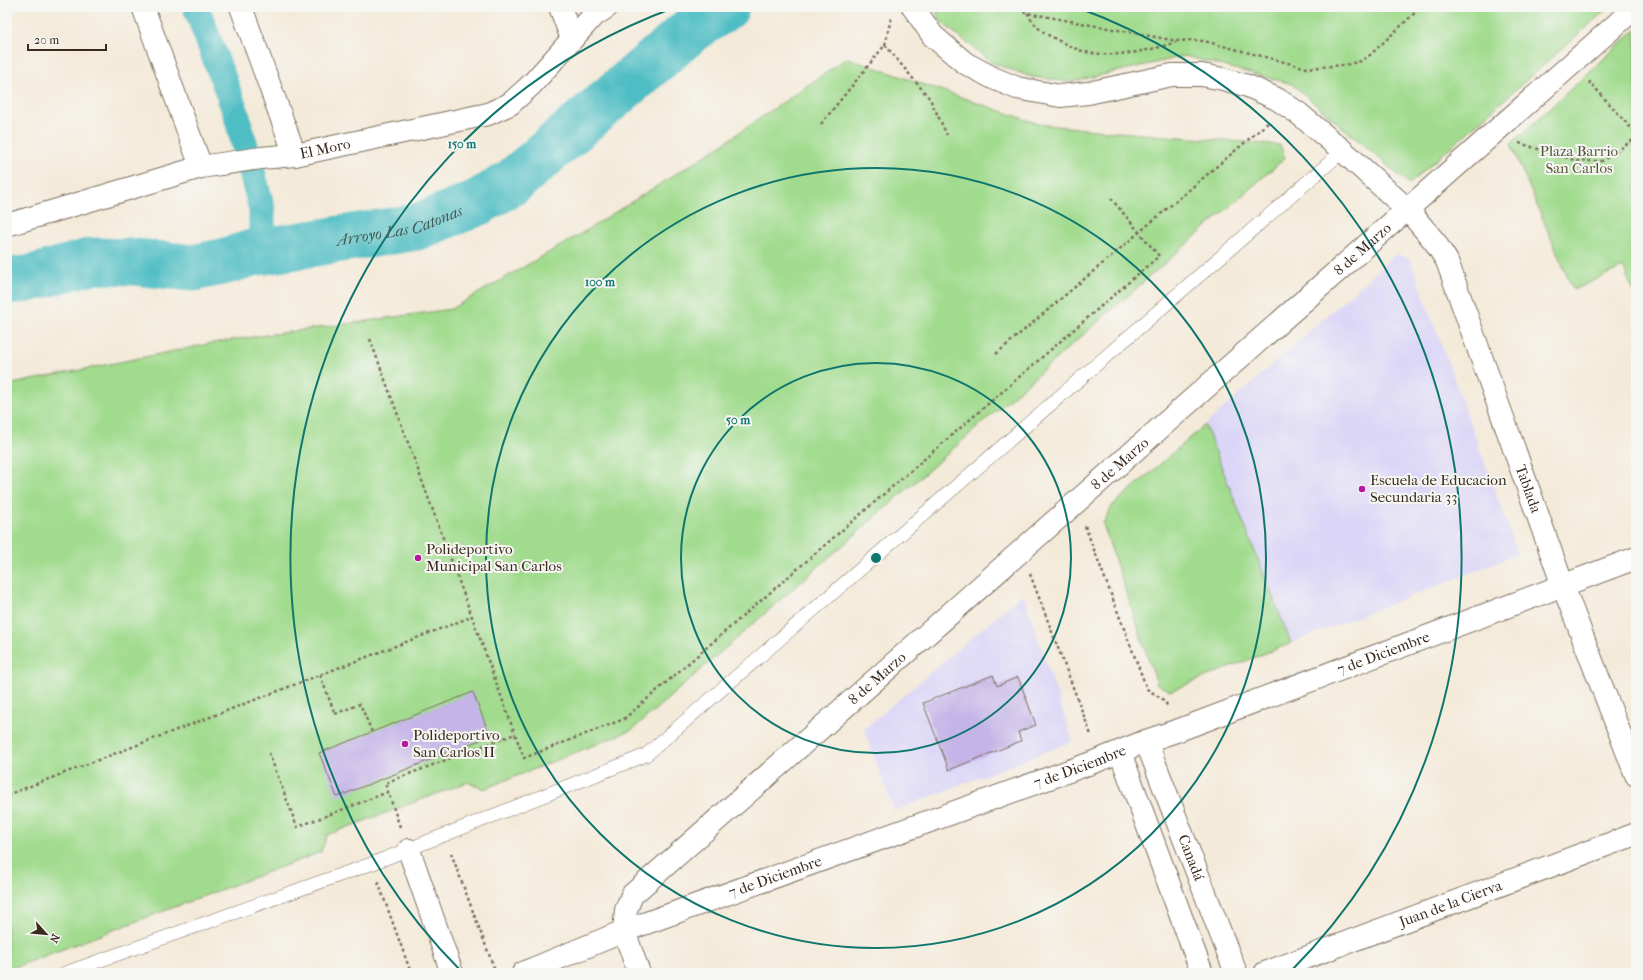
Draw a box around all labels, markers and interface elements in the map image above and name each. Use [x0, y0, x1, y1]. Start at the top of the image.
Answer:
scale bar [28, 26, 106, 52]
text: 20 m [34, 33, 59, 47]
street label: El Moro [298, 134, 352, 163]
text: 150 m [448, 137, 477, 151]
park label: Plaza Barrio San Carlos [1540, 142, 1619, 177]
water label: Arroyo Las Catonas [333, 200, 466, 249]
street label: 8 de Marzo [1330, 218, 1395, 279]
text: 100 m [585, 275, 616, 289]
text: 50 m [726, 413, 751, 427]
street label: 8 de Marzo [1087, 433, 1153, 494]
street label: Tablada [1511, 462, 1546, 516]
place label: Escuela de Educacion Secundaria 33 [1370, 471, 1507, 506]
marker: Escuela de Educacion Secundaria 33 [1357, 484, 1367, 494]
place label: Polideportivo Municipal San Carlos [426, 540, 562, 575]
centre of rings [869, 551, 883, 565]
marker: Polideportivo Municipal San Carlos [413, 553, 423, 563]
street label: 7 de Diciembre [1335, 627, 1433, 679]
street label: 8 de Marzo [845, 648, 910, 708]
place label: Polideportivo San Carlos II [413, 726, 500, 761]
marker: Polideportivo San Carlos II [400, 739, 410, 749]
street label: 7 de Diciembre [1031, 741, 1129, 792]
street label: Canadá [1174, 832, 1209, 884]
street label: 7 de Diciembre [726, 852, 825, 902]
street label: Juan de la Cierva [1396, 876, 1505, 931]
north arrow [26, 914, 66, 954]
text: N [46, 932, 62, 946]

